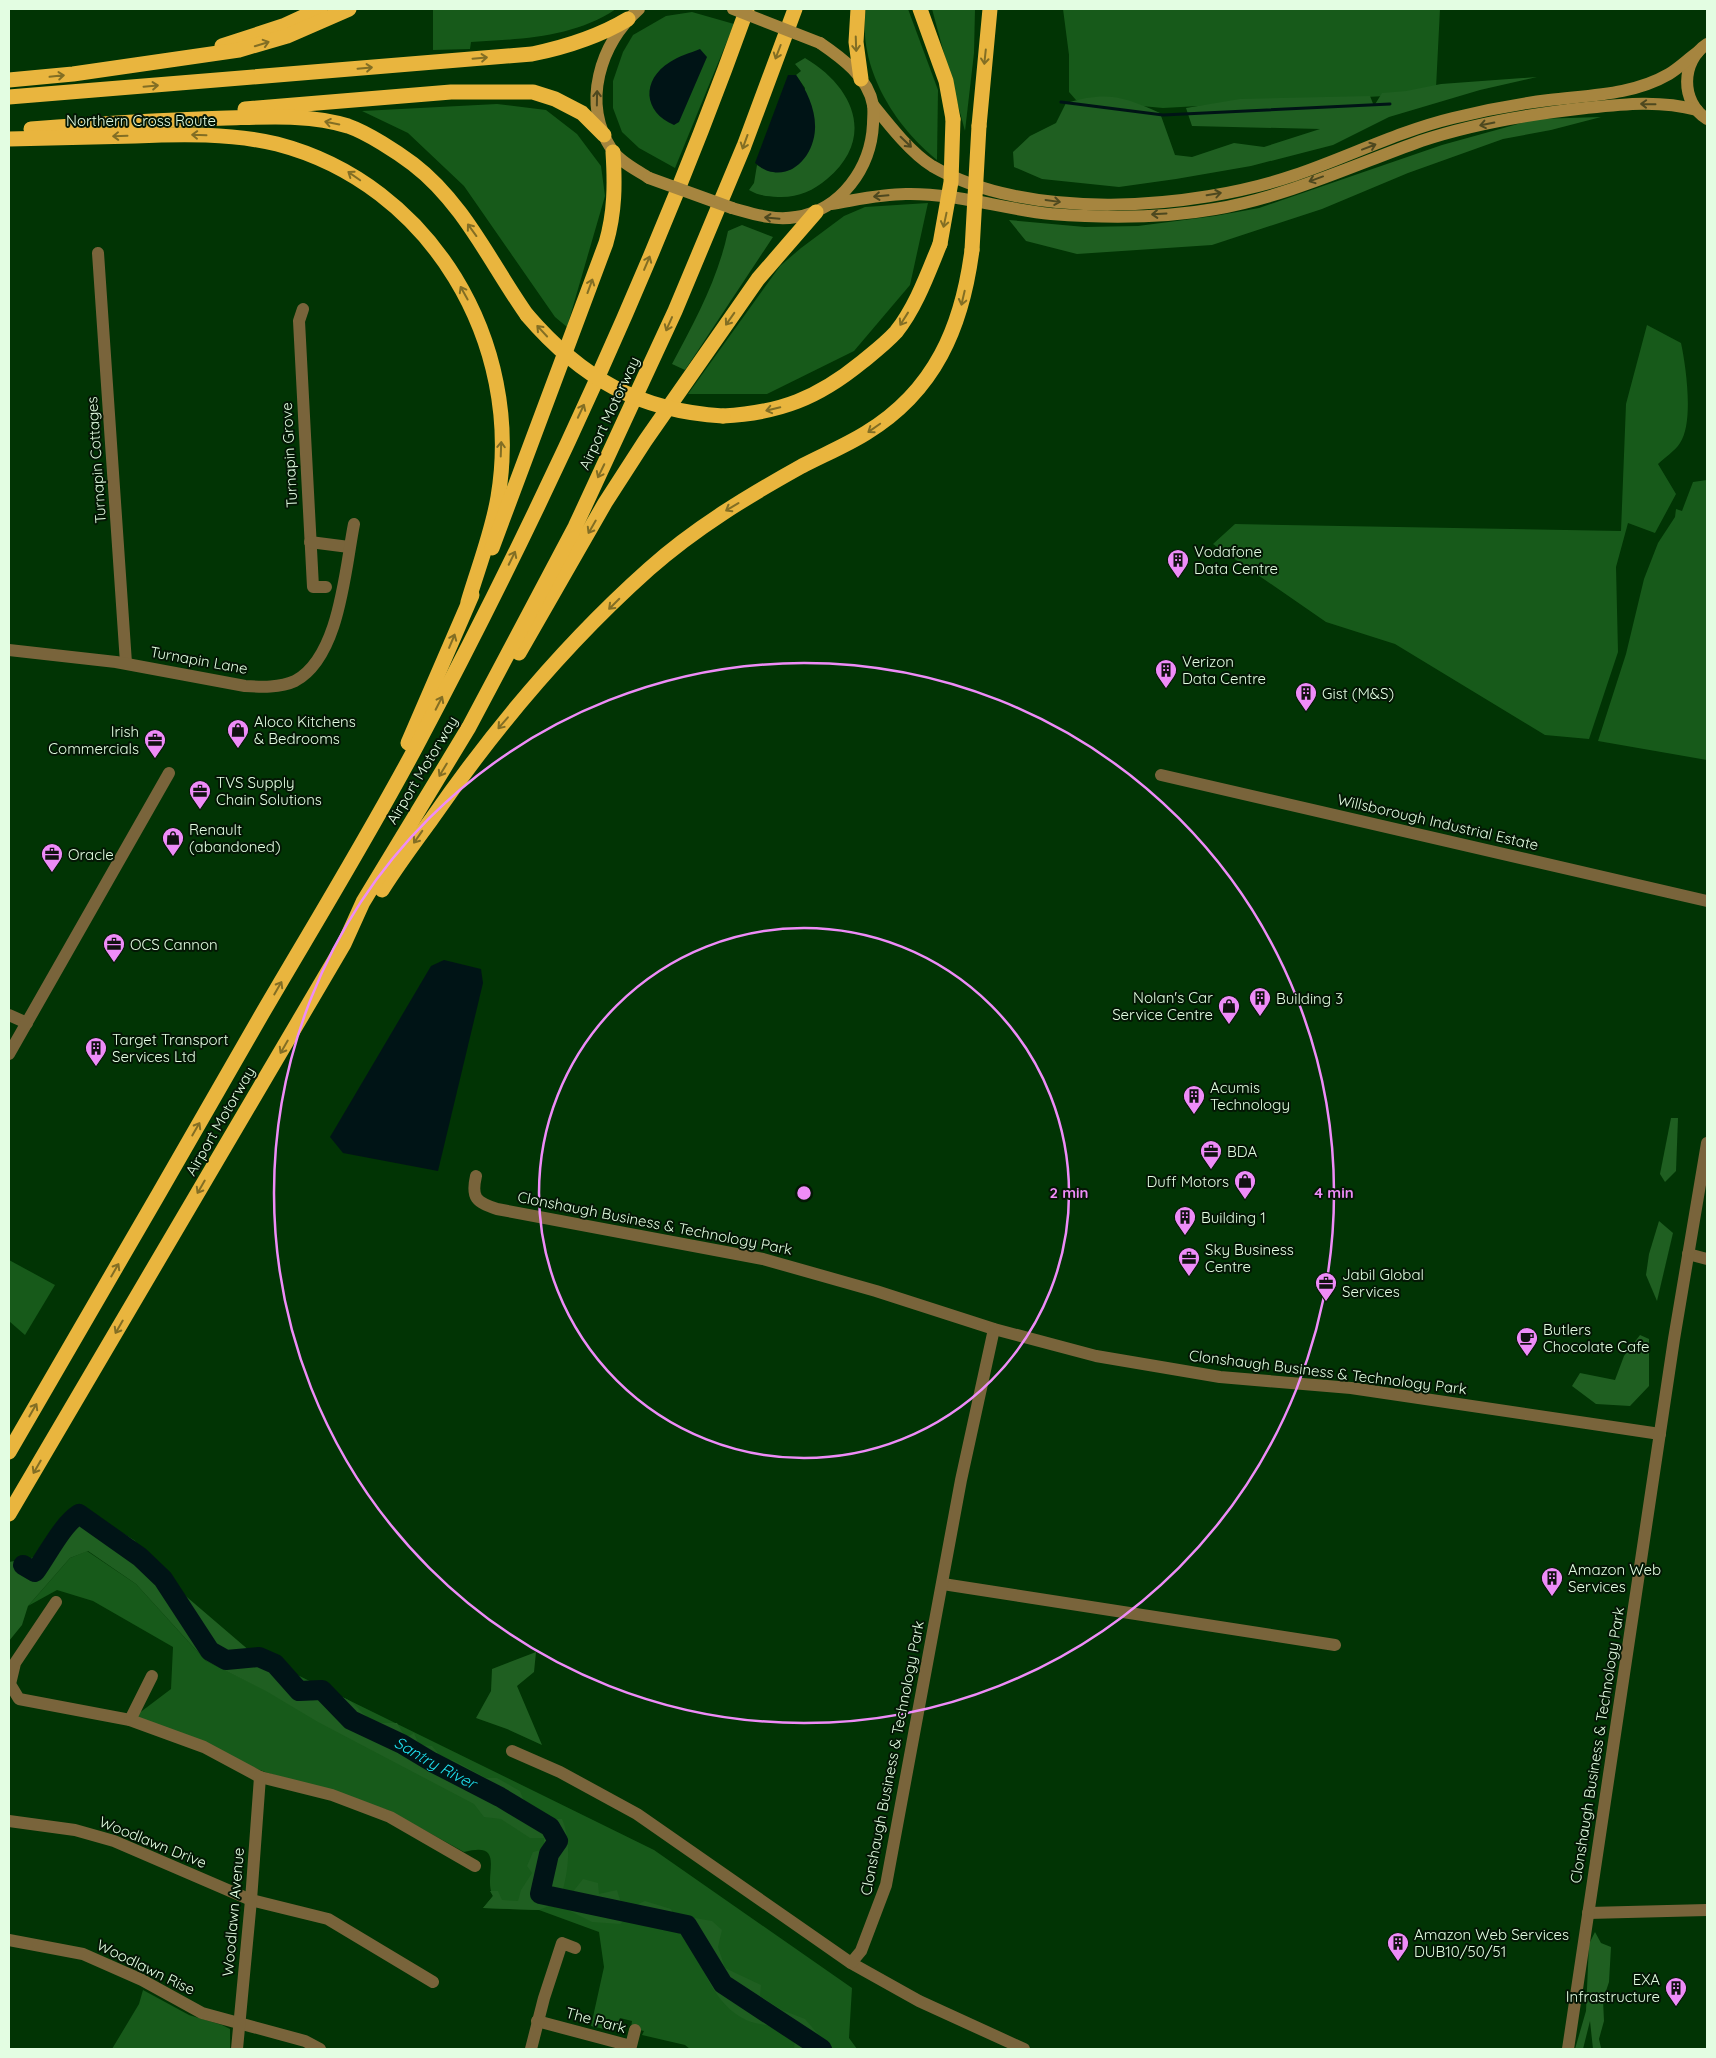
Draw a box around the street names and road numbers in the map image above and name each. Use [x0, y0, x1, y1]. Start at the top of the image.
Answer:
street label: Northern Cross Route [66, 111, 216, 130]
street label: Airport Motorway [574, 353, 644, 473]
street label: Turnapin Cottages [82, 396, 110, 524]
street label: Turnapin Grove [277, 402, 301, 508]
street label: Turnapin Lane [149, 642, 249, 678]
street label: Airport Motorway [382, 712, 462, 828]
street label: Willsborough Industrial Estate [1336, 790, 1540, 854]
street label: Airport Motorway [181, 1063, 259, 1179]
street label: Clonshaugh Business & Technology Park [516, 1187, 794, 1259]
street label: Clonshaugh Business & Technology Park [1188, 1346, 1468, 1398]
street label: Clonshaugh Business & Technology Park [1566, 1605, 1628, 1885]
street label: Clonshaugh Business & Technology Park [856, 1619, 928, 1897]
street label: Woodlawn Drive [97, 1812, 209, 1872]
street label: Woodlawn Avenue [218, 1847, 248, 1977]
street label: Woodlawn Rise [94, 1935, 198, 1999]
street label: The Park [564, 2003, 628, 2037]

